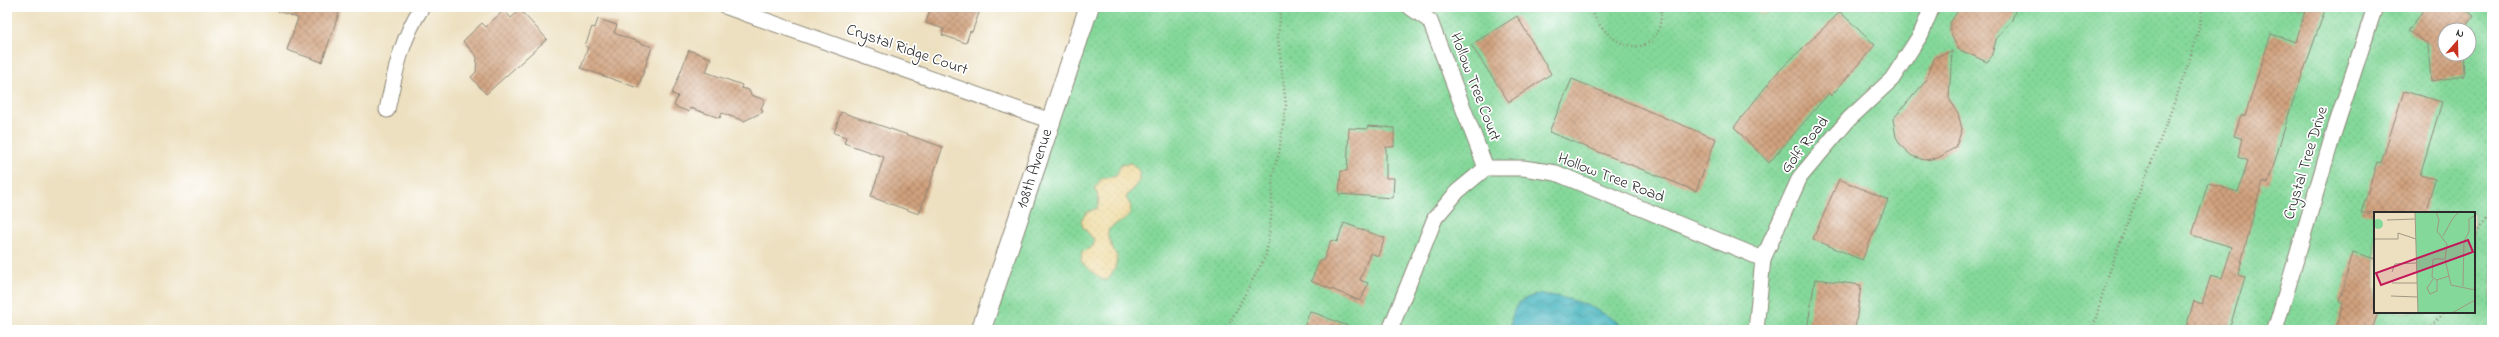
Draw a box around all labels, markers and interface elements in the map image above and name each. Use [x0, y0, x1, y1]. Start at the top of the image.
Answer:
street label: Crystal Ridge Court [843, 18, 972, 82]
north arrow [2437, 22, 2477, 62]
text: N [2454, 25, 2466, 42]
street label: Hollow Tree Court [1443, 29, 1507, 145]
street label: Crystal Tree Drive [2277, 103, 2335, 223]
street label: Golf Road [1775, 111, 1835, 179]
street label: 108th Avenue [1010, 125, 1060, 212]
street label: Hollow Tree Road [1554, 147, 1668, 209]
inset map [2374, 212, 2475, 313]

